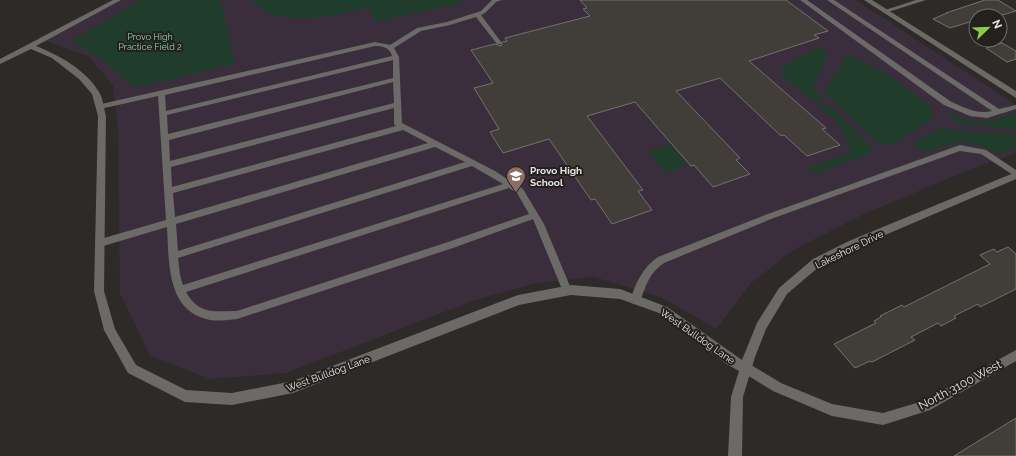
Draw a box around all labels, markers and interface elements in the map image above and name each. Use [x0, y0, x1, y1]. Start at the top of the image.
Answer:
north arrow [968, 8, 1008, 48]
text: N [989, 18, 1004, 31]
park label: Provo High Practice Field 2 [118, 32, 182, 52]
school or university icon: Provo High School [505, 165, 527, 193]
place label: Provo High School [530, 165, 582, 188]
street label: Lakeshore Drive [813, 228, 885, 271]
street label: West Bulldog Lane [658, 307, 737, 366]
street label: West Bulldog Lane [285, 353, 372, 394]
street label: North 3100 West [916, 357, 1004, 413]

